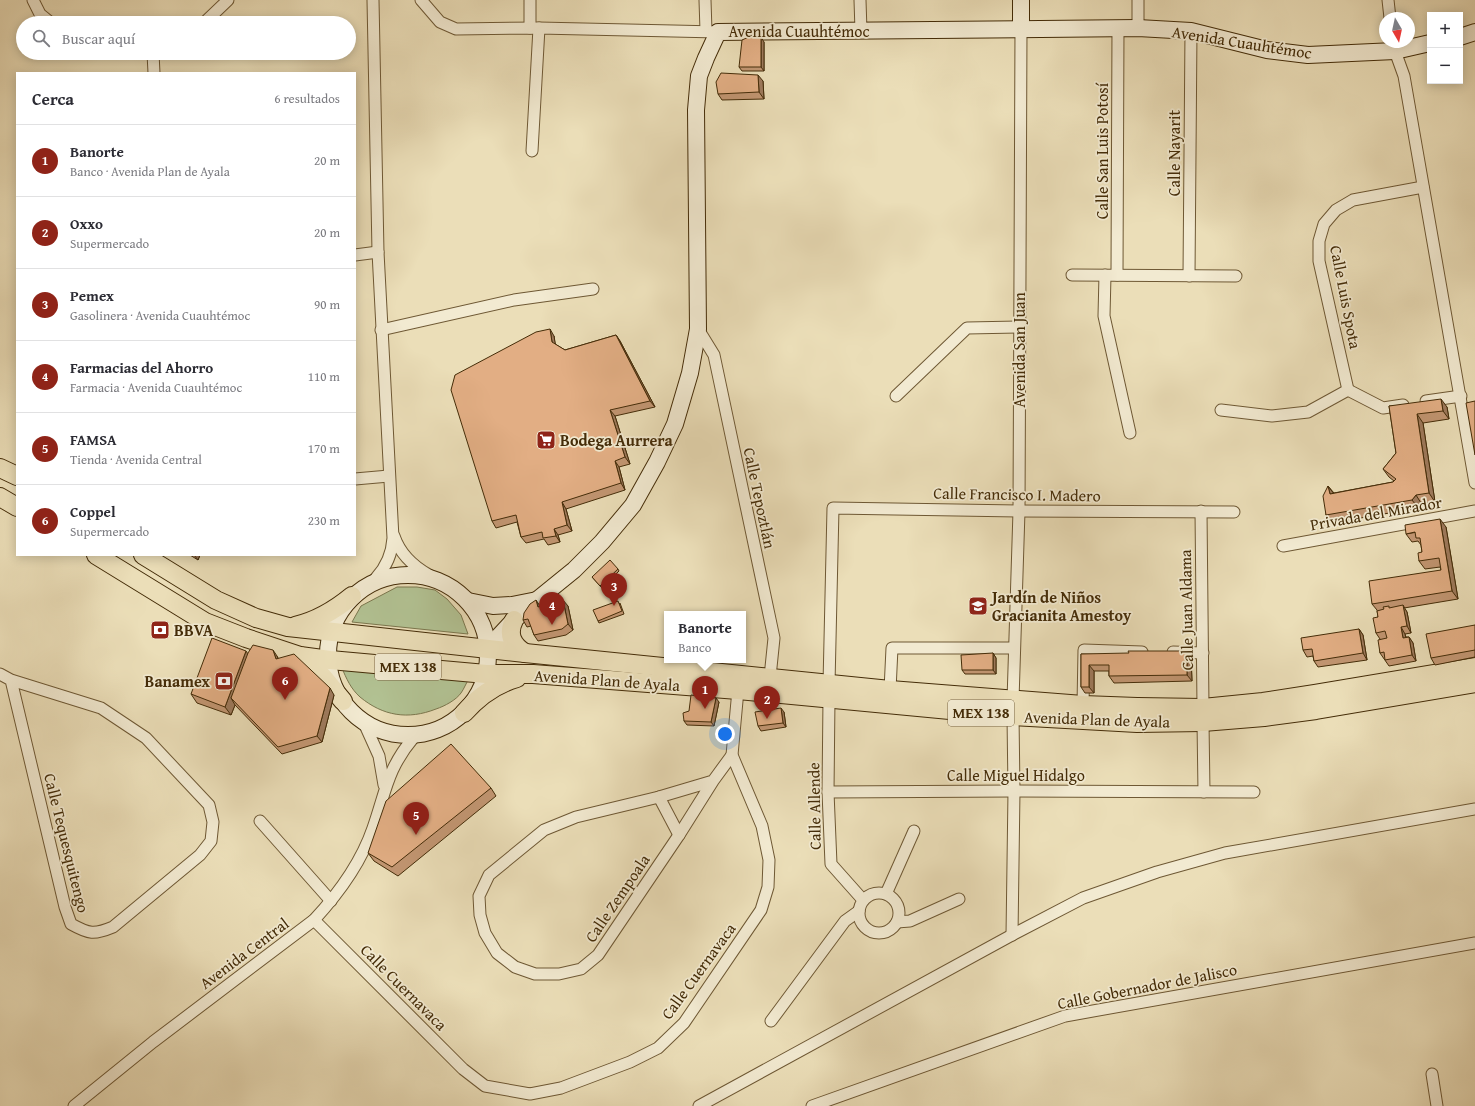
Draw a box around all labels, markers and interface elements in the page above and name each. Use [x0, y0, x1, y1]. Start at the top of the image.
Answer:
north arrow [1379, 12, 1415, 48]
map controls [1427, 12, 1463, 84]
button: + [1427, 12, 1463, 48]
search box [16, 16, 356, 60]
street label: Avenida Cuauhtémoc [728, 19, 870, 43]
street label: Avenida Cuauhtémoc [1170, 19, 1314, 65]
icon: search [30, 27, 52, 49]
text: Buscar aquí [62, 28, 135, 49]
button: − [1427, 48, 1463, 84]
street label: Calle San Luis Potosí [1090, 82, 1114, 219]
text: Cerca [32, 86, 74, 111]
text: 6 resultados [274, 89, 340, 108]
street label: Calle Nayarit [1162, 109, 1186, 196]
text: Banorte [70, 141, 124, 162]
text: 1 [42, 151, 48, 170]
text: 20 m [314, 151, 340, 170]
text: Banco · Avenida Plan de Ayala [70, 162, 230, 181]
text: Oxxo [70, 213, 103, 234]
text: 2 [42, 223, 48, 242]
text: 20 m [314, 223, 340, 242]
text: Supermercado [70, 234, 149, 253]
street label: Calle Luis Spota [1324, 243, 1368, 351]
text: Pemex [70, 285, 114, 306]
street label: Avenida San Juan [1007, 292, 1031, 408]
text: 3 [42, 295, 48, 314]
text: 90 m [314, 295, 340, 314]
text: Gasolinera · Avenida Cuauhtémoc [70, 306, 250, 325]
text: Farmacias del Ahorro [70, 357, 213, 378]
text: 4 [42, 367, 48, 386]
text: 110 m [308, 367, 340, 386]
text: Farmacia · Avenida Cuauhtémoc [70, 378, 242, 397]
place label: Bodega Aurrera [560, 428, 674, 452]
text: FAMSA [70, 429, 117, 450]
supermarket icon: Bodega Aurrera [535, 429, 557, 451]
text: 5 [42, 439, 48, 458]
text: 170 m [308, 439, 340, 458]
street label: Calle Tepoztlán [738, 445, 782, 551]
text: Tienda · Avenida Central [70, 450, 202, 469]
street label: Calle Francisco I. Madero [933, 481, 1101, 507]
street label: Privada del Mirador [1308, 490, 1444, 536]
text: Coppel [70, 501, 116, 522]
text: 6 [42, 511, 48, 530]
text: 230 m [308, 511, 340, 530]
text: Supermercado [70, 522, 149, 541]
street label: Calle Juan Aldama [1173, 549, 1199, 671]
pin: 3 [601, 573, 627, 606]
place label: Jardín de Niños Gracianita Amestoy [989, 585, 1132, 627]
pin: 4 [539, 592, 565, 625]
school or university icon: Jardín de Niños Gracianita Amestoy [967, 595, 989, 617]
popup [664, 611, 746, 663]
text: Banorte [678, 617, 732, 638]
place label: BBVA [174, 618, 214, 642]
bank icon: BBVA [149, 619, 171, 641]
text: Banco [678, 638, 711, 657]
road number: MEX 138 [375, 654, 441, 680]
street label: Avenida Plan de Ayala [533, 663, 681, 697]
pin: 6 [272, 667, 298, 700]
place label: Banamex [144, 669, 211, 693]
bank icon: Banamex [213, 670, 235, 692]
pin: 1 [692, 676, 718, 709]
pin: 2 [754, 686, 780, 719]
road number: MEX 138 [948, 700, 1014, 726]
street label: Avenida Plan de Ayala [1024, 704, 1171, 734]
your location [715, 724, 735, 744]
street label: Calle Allende [801, 762, 827, 850]
street label: Calle Miguel Hidalgo [947, 763, 1085, 787]
street label: Calle Tequesquitengo [38, 771, 96, 915]
pin: 5 [403, 802, 429, 835]
street label: Calle Zempoala [579, 849, 656, 947]
street label: Avenida Central [194, 911, 294, 995]
street label: Calle Cuernavaca [655, 918, 741, 1024]
street label: Calle Cuernavaca [355, 938, 453, 1036]
street label: Calle Gobernador de Jalisco [1055, 957, 1239, 1015]

